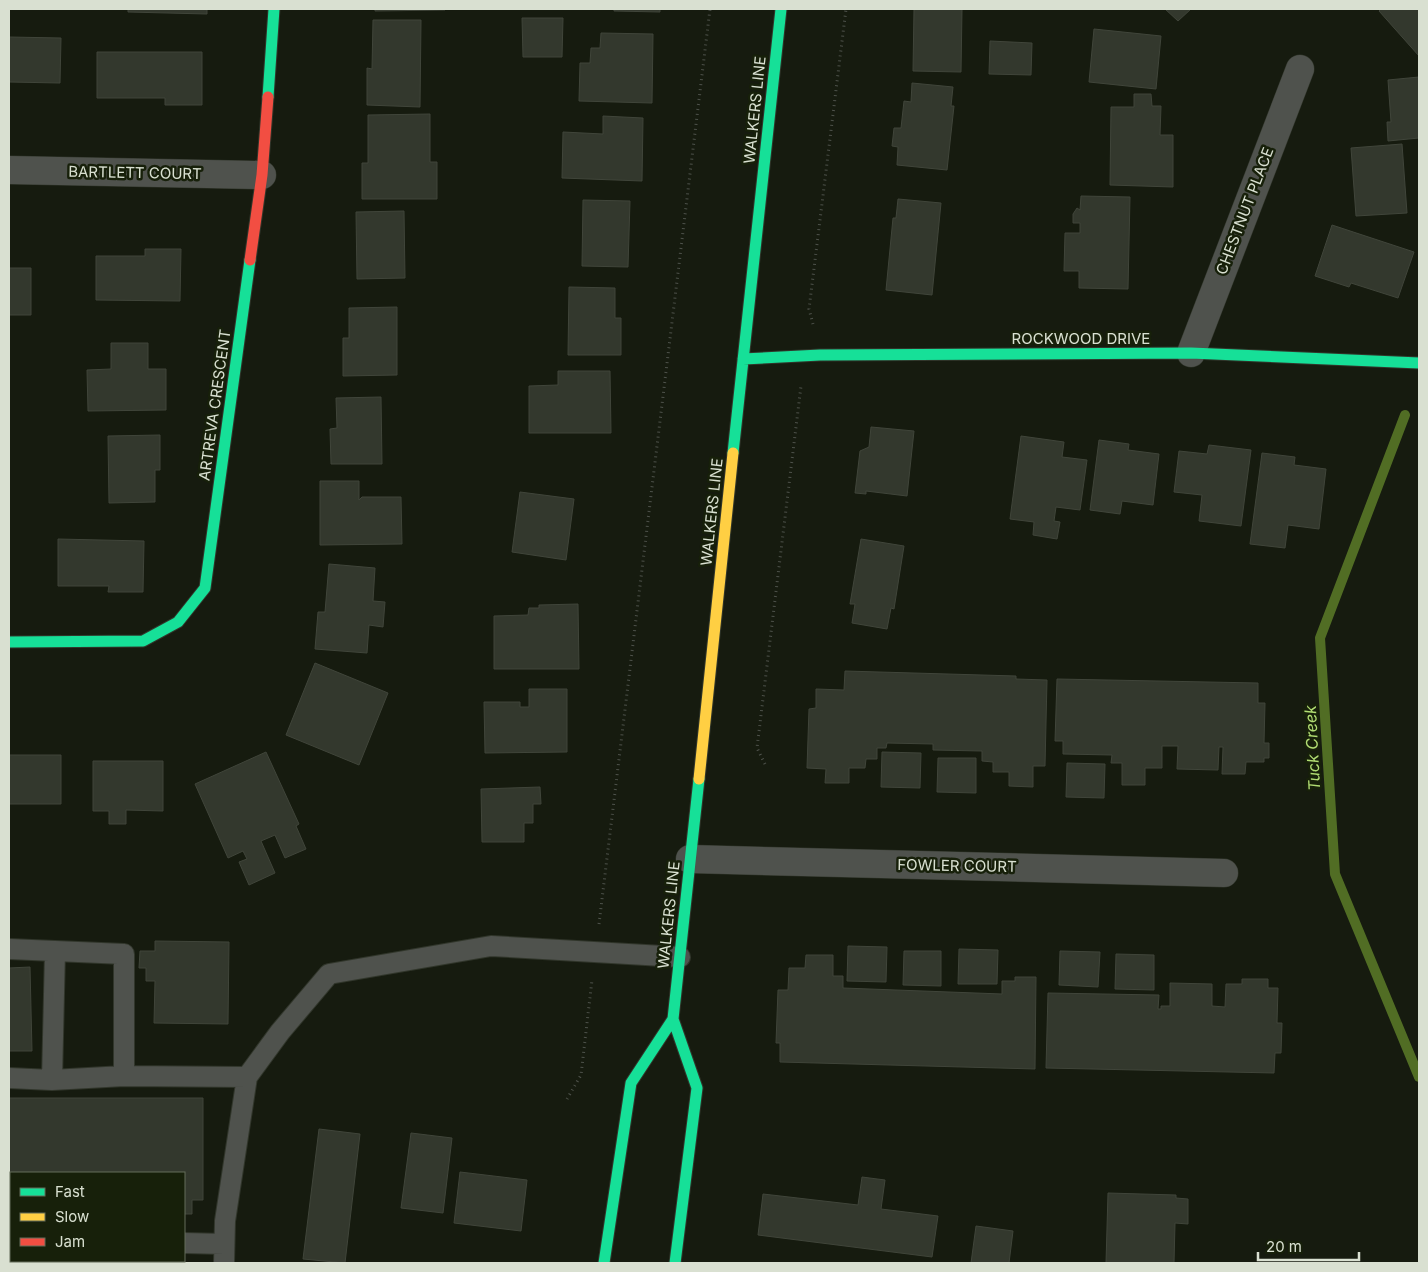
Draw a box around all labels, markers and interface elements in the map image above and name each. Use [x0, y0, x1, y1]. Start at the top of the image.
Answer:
street label: WALKERS LINE [739, 55, 770, 165]
street label: CHESTNUT PLACE [1212, 145, 1278, 277]
street label: BARTLETT COURT [68, 162, 202, 183]
street label: ARTREVA CRESCENT [194, 328, 235, 482]
street label: ROCKWOOD DRIVE [1012, 329, 1150, 348]
street label: WALKERS LINE [696, 457, 727, 567]
water label: Tuck Creek [1300, 704, 1324, 791]
street label: FOWLER COURT [897, 855, 1017, 876]
street label: WALKERS LINE [653, 860, 684, 970]
legend [10, 1172, 185, 1262]
text: Fast [55, 1182, 85, 1201]
text: Slow [55, 1207, 89, 1226]
scale bar [1258, 1230, 1359, 1262]
text: Jam [55, 1232, 85, 1251]
text: 20 m [1266, 1237, 1302, 1256]

